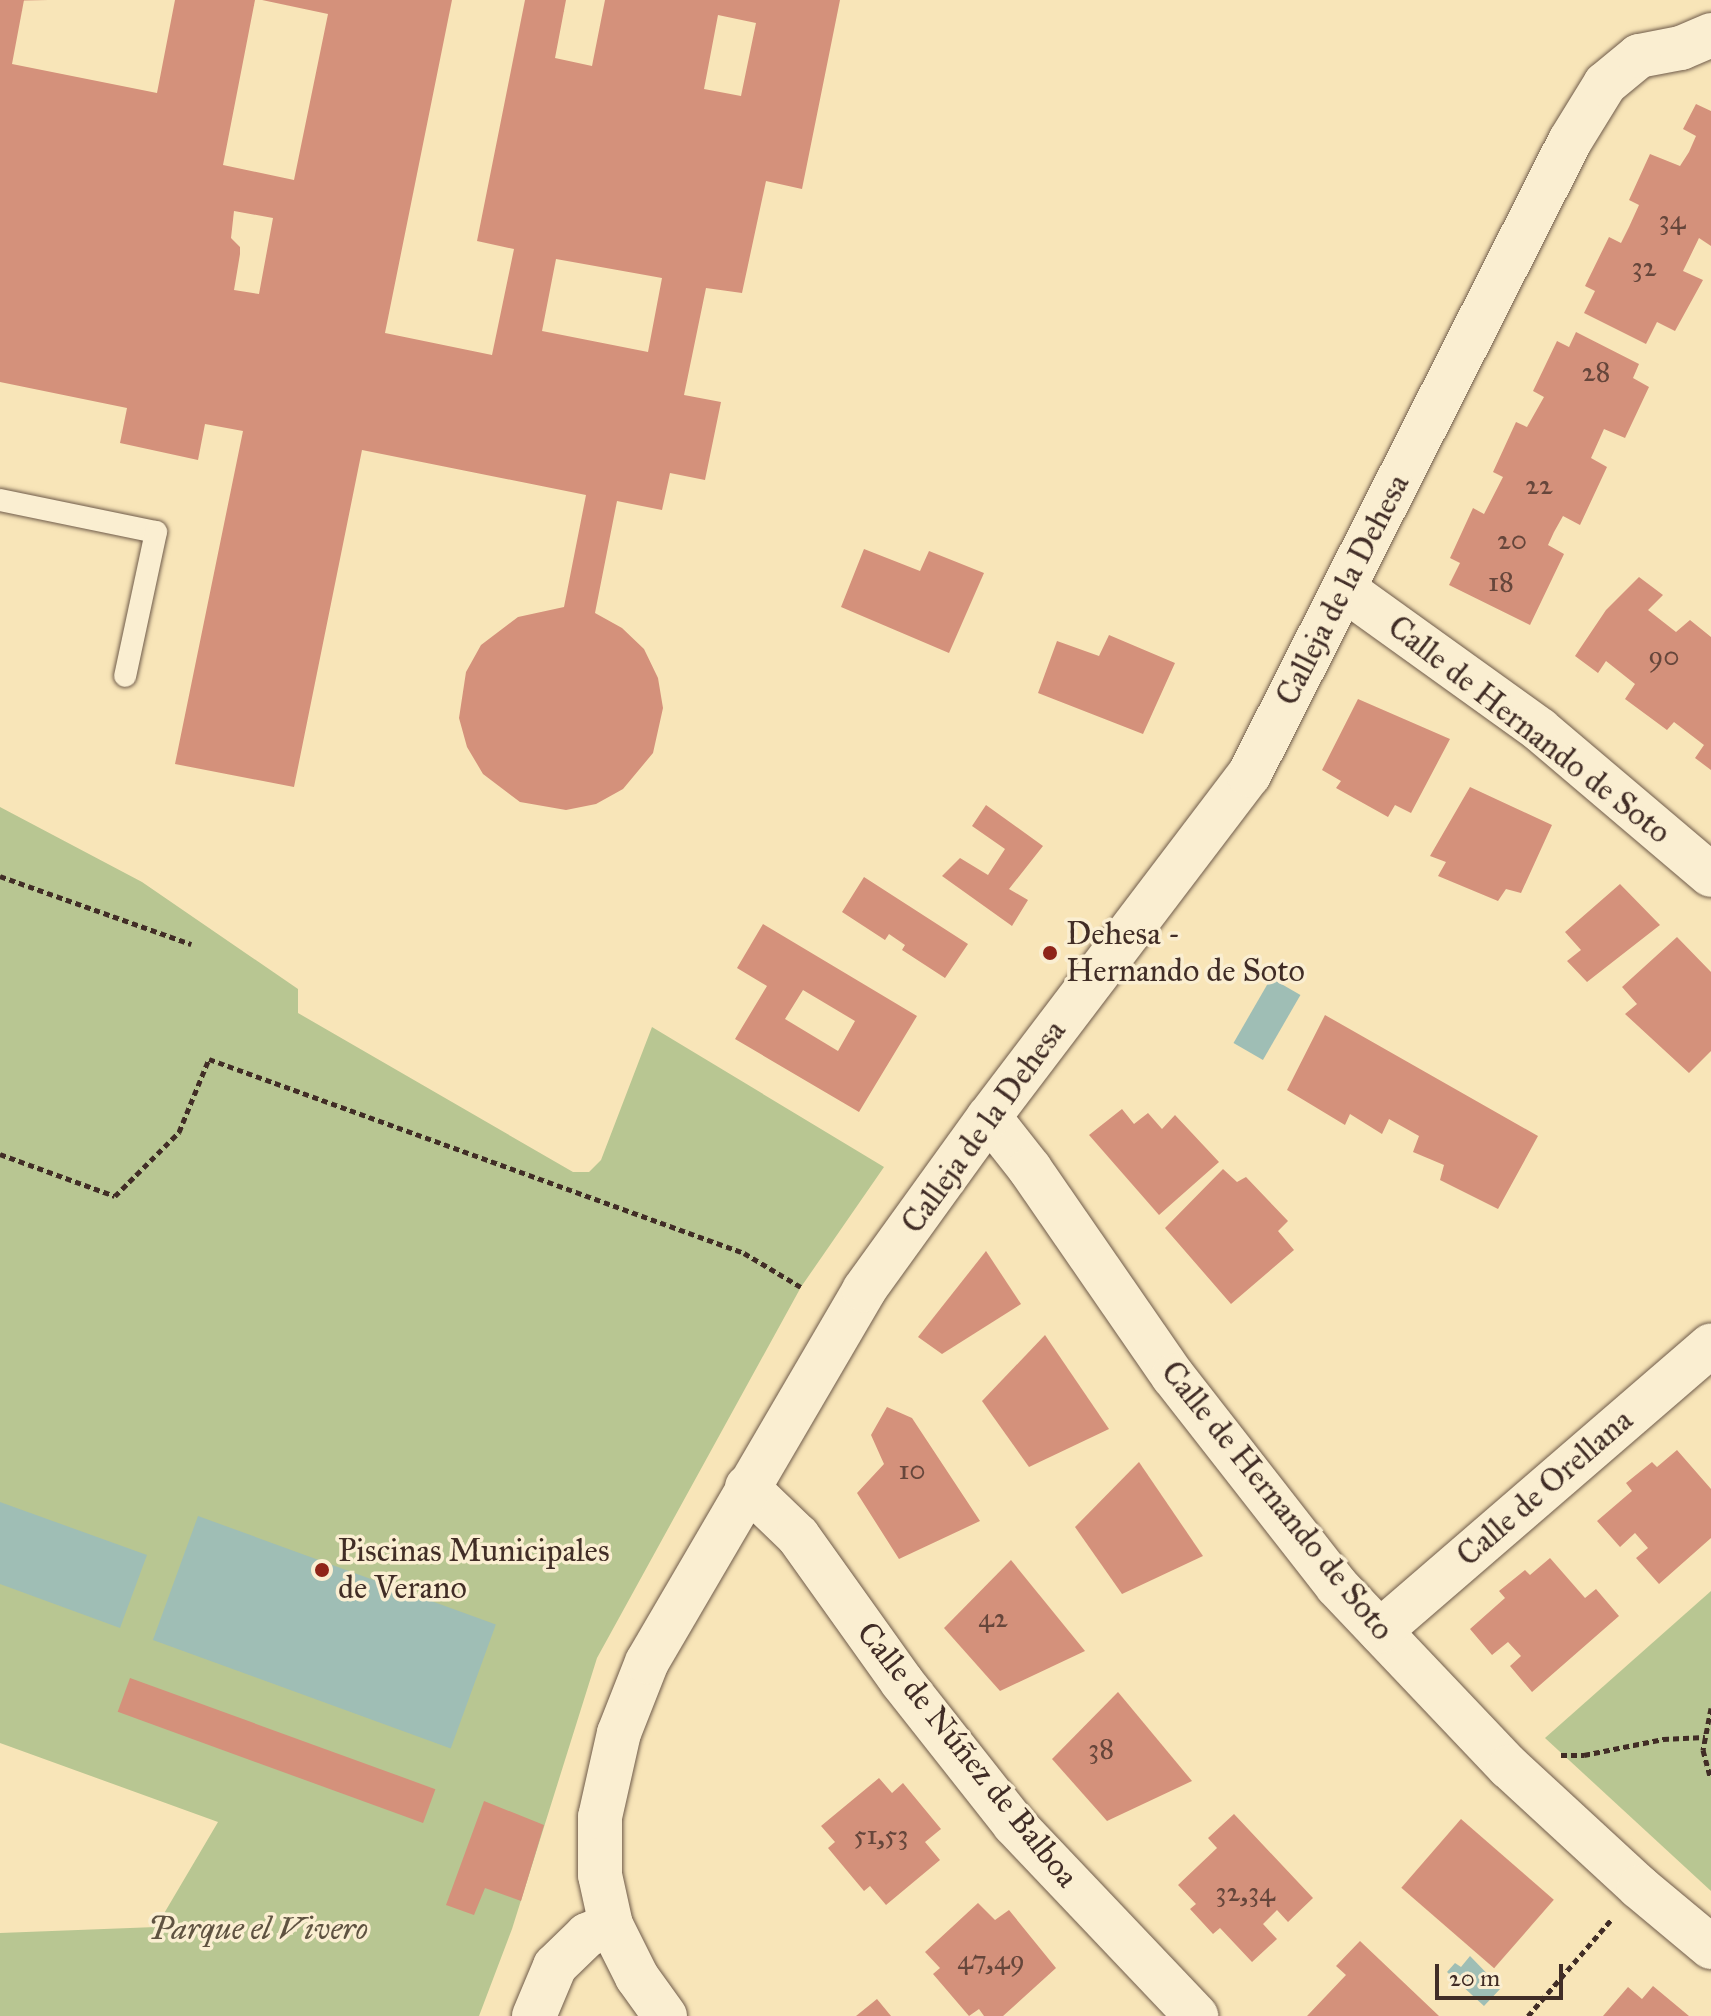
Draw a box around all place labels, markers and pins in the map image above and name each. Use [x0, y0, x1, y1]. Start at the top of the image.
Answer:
place label: Dehesa - Hernando de Soto [1066, 916, 1305, 991]
marker: Dehesa - Hernando de Soto [1041, 944, 1059, 962]
place label: Piscinas Municipales de Verano [338, 1533, 610, 1608]
marker: Piscinas Municipales de Verano [313, 1561, 331, 1579]

